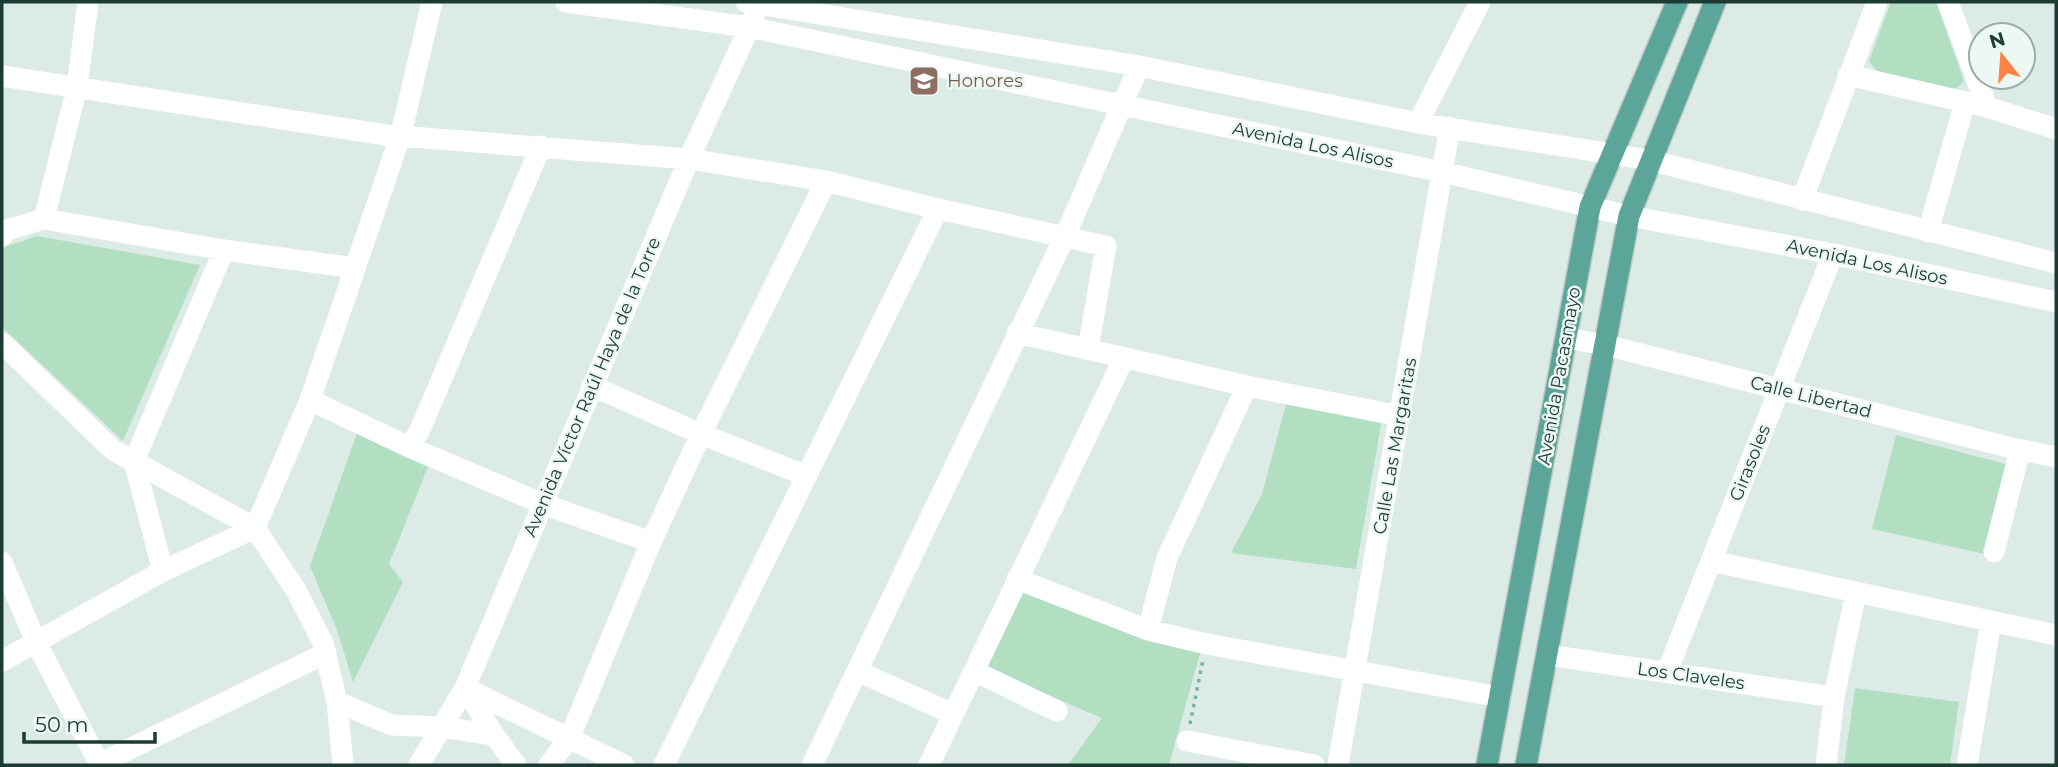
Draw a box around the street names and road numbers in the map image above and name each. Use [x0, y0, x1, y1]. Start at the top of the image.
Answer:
street label: Avenida Los Alisos [1230, 117, 1396, 173]
street label: Avenida Víctor Raúl Haya de la Torre [519, 234, 665, 540]
street label: Avenida Los Alisos [1784, 234, 1950, 290]
street label: Avenida Pacasmayo [1533, 285, 1585, 467]
street label: Calle Las Margaritas [1369, 356, 1421, 536]
street label: Calle Libertad [1748, 371, 1874, 423]
street label: Girasoles [1725, 421, 1775, 504]
street label: Los Claveles [1636, 658, 1746, 694]

